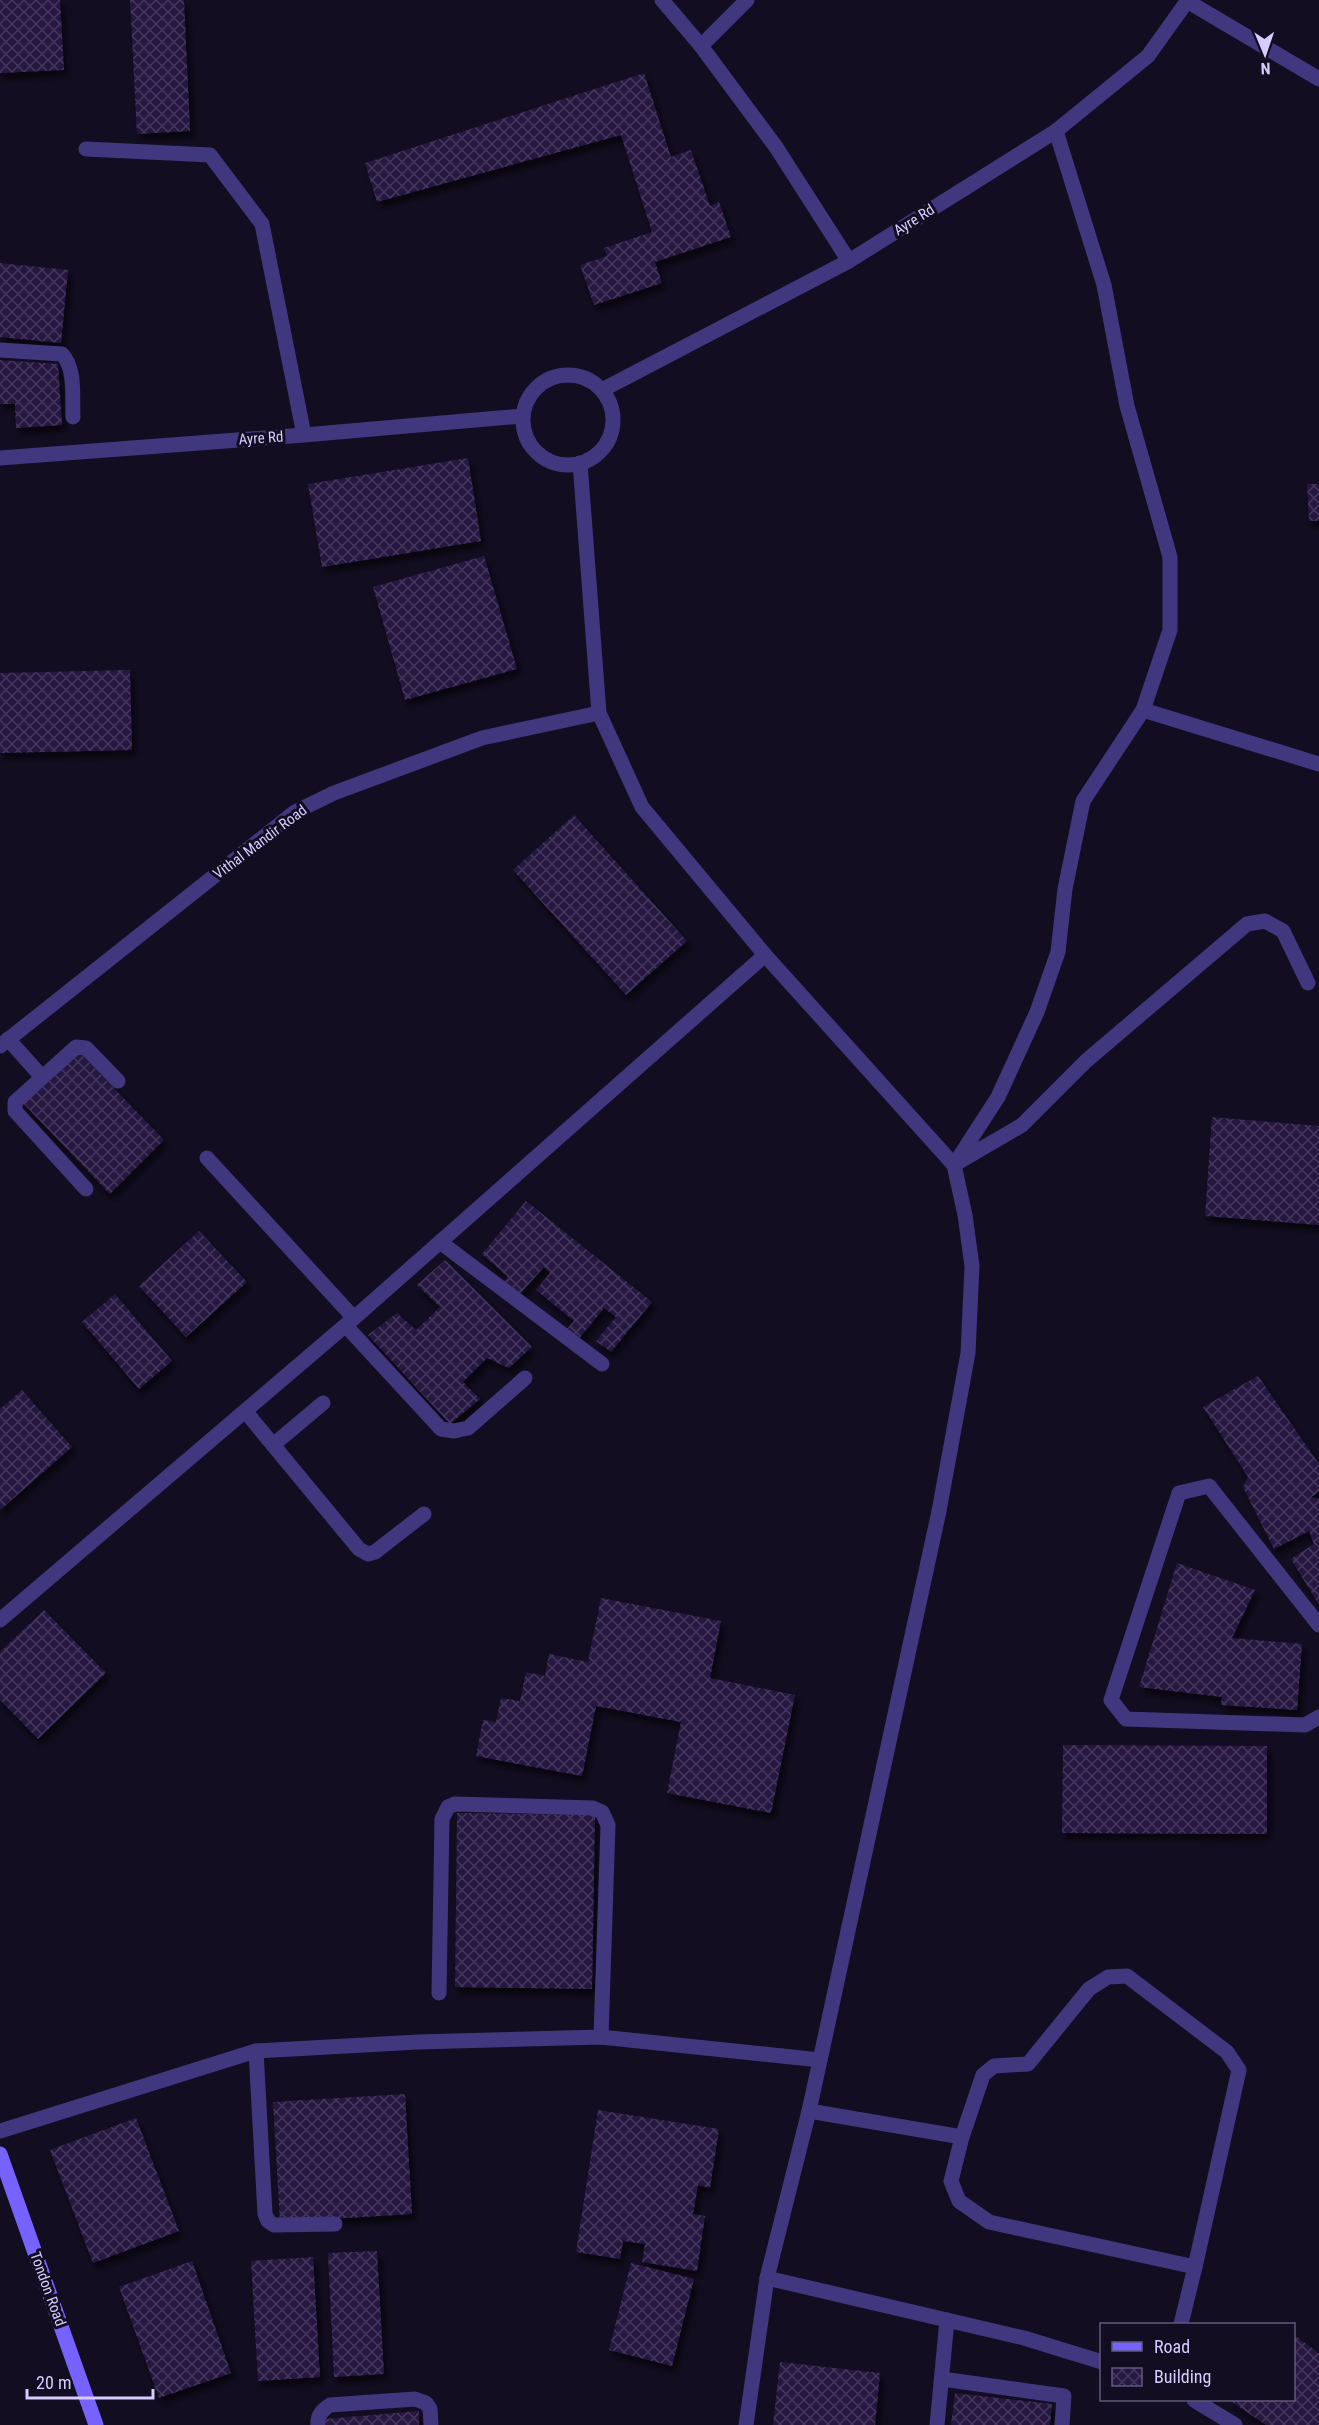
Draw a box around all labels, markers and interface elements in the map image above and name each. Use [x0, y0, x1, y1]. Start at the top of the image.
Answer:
north arrow [1235, 24, 1295, 84]
text: N [1260, 59, 1271, 78]
street label: Ayre Rd [890, 200, 938, 240]
street label: Ayre Rd [238, 427, 284, 449]
street label: Vithal Mandir Road [210, 801, 310, 883]
street label: Tondon Road [26, 2249, 70, 2329]
legend [1100, 2323, 1295, 2401]
text: Road [1154, 2336, 1190, 2357]
scale bar [27, 2362, 153, 2400]
text: Building [1154, 2366, 1211, 2387]
text: 20 m [36, 2372, 71, 2393]

